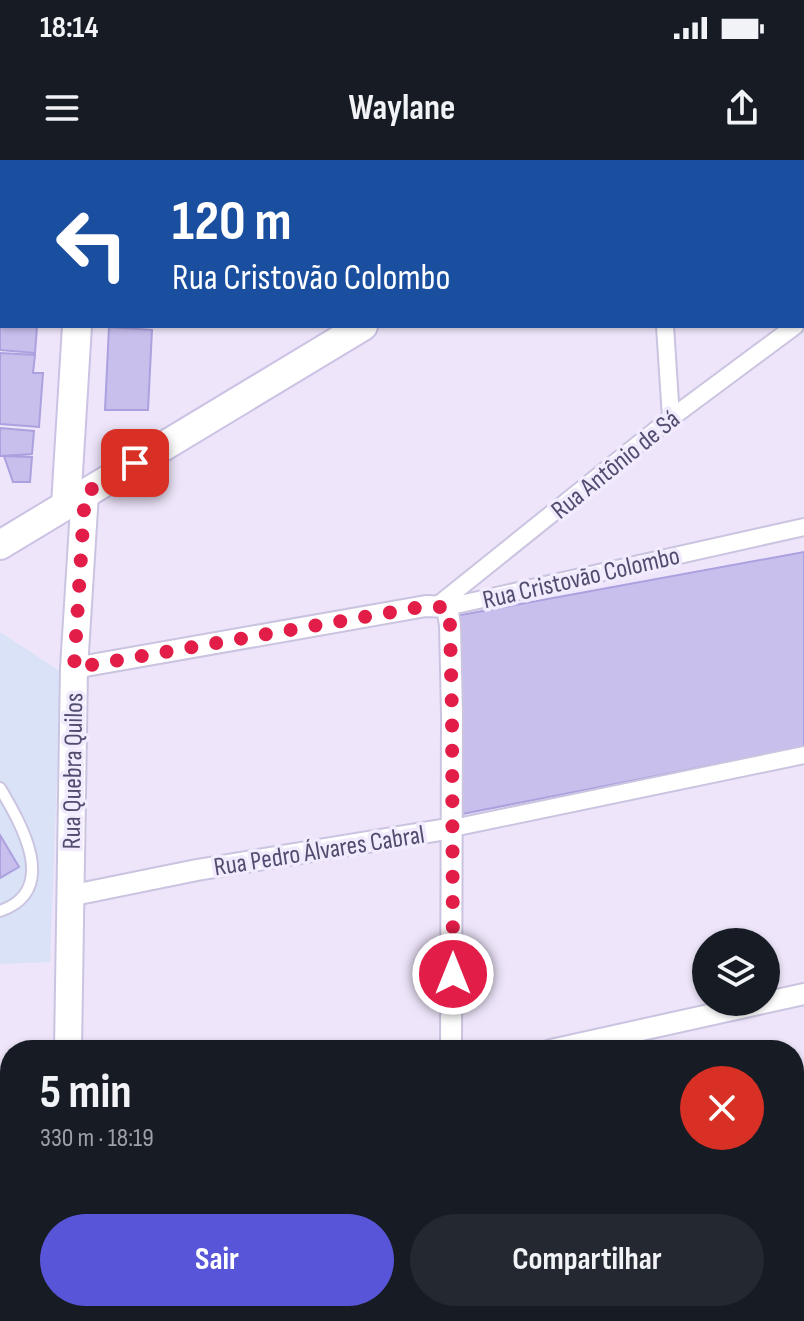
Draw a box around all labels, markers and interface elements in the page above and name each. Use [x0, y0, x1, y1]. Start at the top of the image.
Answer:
text: 18:14 [40, 10, 99, 46]
icon: menu [40, 86, 84, 130]
icon: share [720, 86, 764, 130]
text: Waylane [349, 87, 455, 130]
text: 120 m [172, 189, 292, 256]
icon: left [40, 192, 144, 296]
text: Rua Cristovão Colombo [172, 257, 451, 300]
street label: Rua Antônio de Sá [546, 404, 686, 526]
pin [101, 429, 169, 497]
icon: arrive [113, 441, 157, 485]
street label: Rua Cristovão Colombo [480, 541, 683, 616]
street label: Rua Quebra Quilos [57, 692, 90, 850]
street label: Rua Pedro Álvares Cabral [212, 820, 427, 883]
map controls [692, 928, 780, 1016]
button: layers [692, 928, 780, 1016]
position arrow [411, 932, 495, 1016]
text: 5 min [40, 1064, 132, 1121]
button: close [680, 1066, 764, 1150]
text: 330 m · 18:19 [40, 1123, 154, 1154]
button: Sair [40, 1214, 394, 1306]
button: Compartilhar [410, 1214, 764, 1306]

